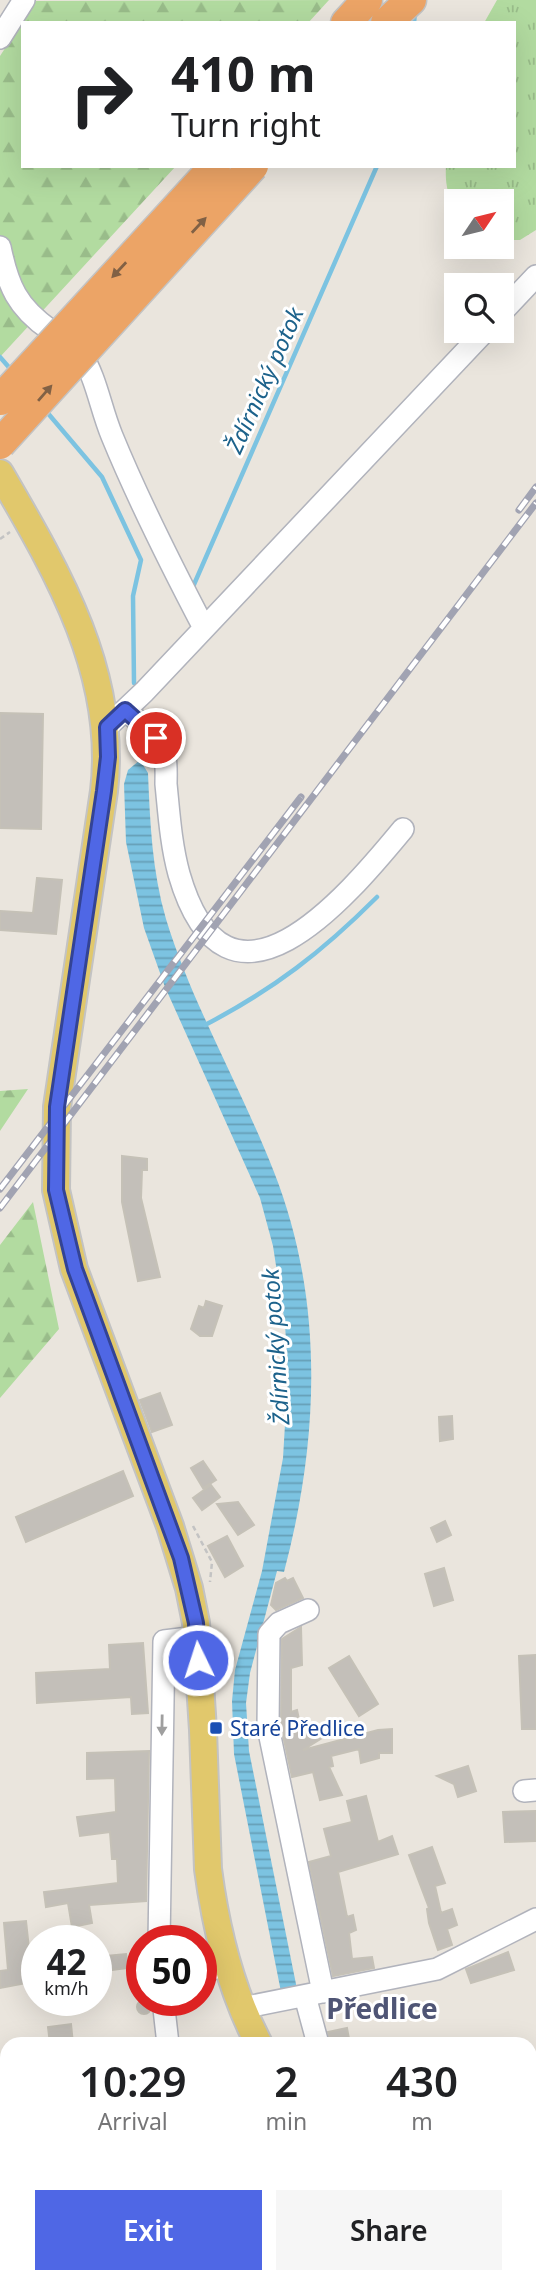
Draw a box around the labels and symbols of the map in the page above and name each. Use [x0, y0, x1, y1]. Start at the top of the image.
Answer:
north arrow [444, 189, 514, 259]
one-way arrow [191, 216, 207, 234]
one-way arrow [111, 261, 127, 278]
water label: Ždírnický potok [217, 300, 311, 459]
one-way arrow [37, 384, 53, 402]
pin [126, 708, 186, 768]
water label: Ždírnický potok [253, 1266, 296, 1427]
position arrow [161, 1623, 235, 1697]
one-way arrow [156, 1714, 168, 1736]
place label: Staré Předlice [230, 1714, 365, 1742]
marker: Staré Předlice [208, 1720, 224, 1736]
speed limit sign: 50 [126, 1925, 217, 2016]
district label: Předlice [326, 1989, 438, 2027]

